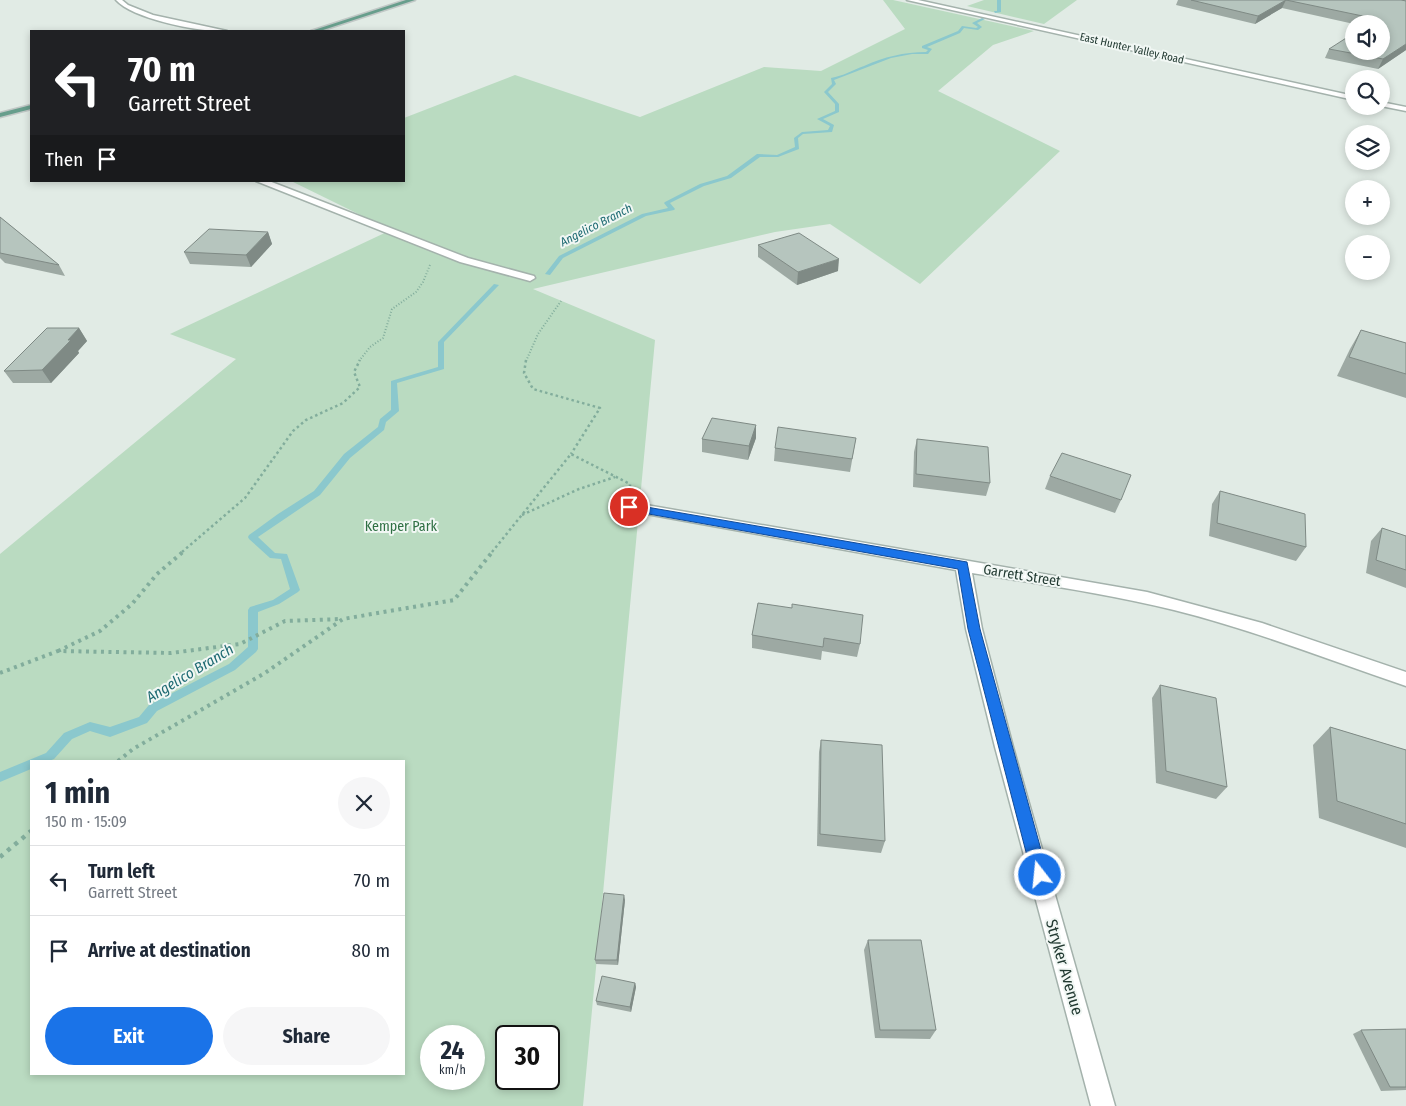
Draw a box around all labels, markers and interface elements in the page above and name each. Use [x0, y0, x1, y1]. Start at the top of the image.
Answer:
map controls [1345, 15, 1390, 280]
button: sound [1345, 15, 1390, 60]
street label: East Hunter Valley Road [1078, 30, 1185, 67]
text: 70 m [128, 48, 196, 90]
icon: left [45, 50, 110, 115]
button: search [1345, 70, 1390, 115]
text: Garrett Street [128, 90, 251, 117]
button: layers [1345, 125, 1390, 170]
icon: arrive [93, 145, 121, 173]
text: Then [45, 148, 83, 171]
button: + [1345, 180, 1390, 225]
water label: Angelico Branch [557, 201, 634, 250]
button: − [1345, 235, 1390, 280]
pin [608, 486, 650, 528]
icon: arrive [615, 493, 643, 521]
park label: Kemper Park [365, 518, 438, 535]
street label: Garrett Street [982, 561, 1062, 590]
water label: Angelico Branch [142, 640, 237, 707]
text: 1 min [45, 775, 110, 811]
button: close [338, 777, 390, 829]
text: 150 m · 15:09 [45, 812, 127, 831]
position arrow [1013, 848, 1065, 900]
text: Turn left [88, 860, 155, 883]
icon: left [45, 867, 73, 895]
text: 70 m [354, 869, 390, 892]
text: Garrett Street [88, 883, 177, 902]
street label: Stryker Avenue [1042, 917, 1087, 1017]
icon: arrive [45, 937, 73, 965]
text: Arrive at destination [88, 939, 251, 962]
text: 80 m [352, 939, 390, 962]
button: Exit [45, 1007, 213, 1065]
button: Share [223, 1007, 390, 1065]
speed limit sign: 30 [495, 1025, 560, 1090]
text: 24 [441, 1036, 464, 1066]
text: km/h [439, 1063, 466, 1077]

